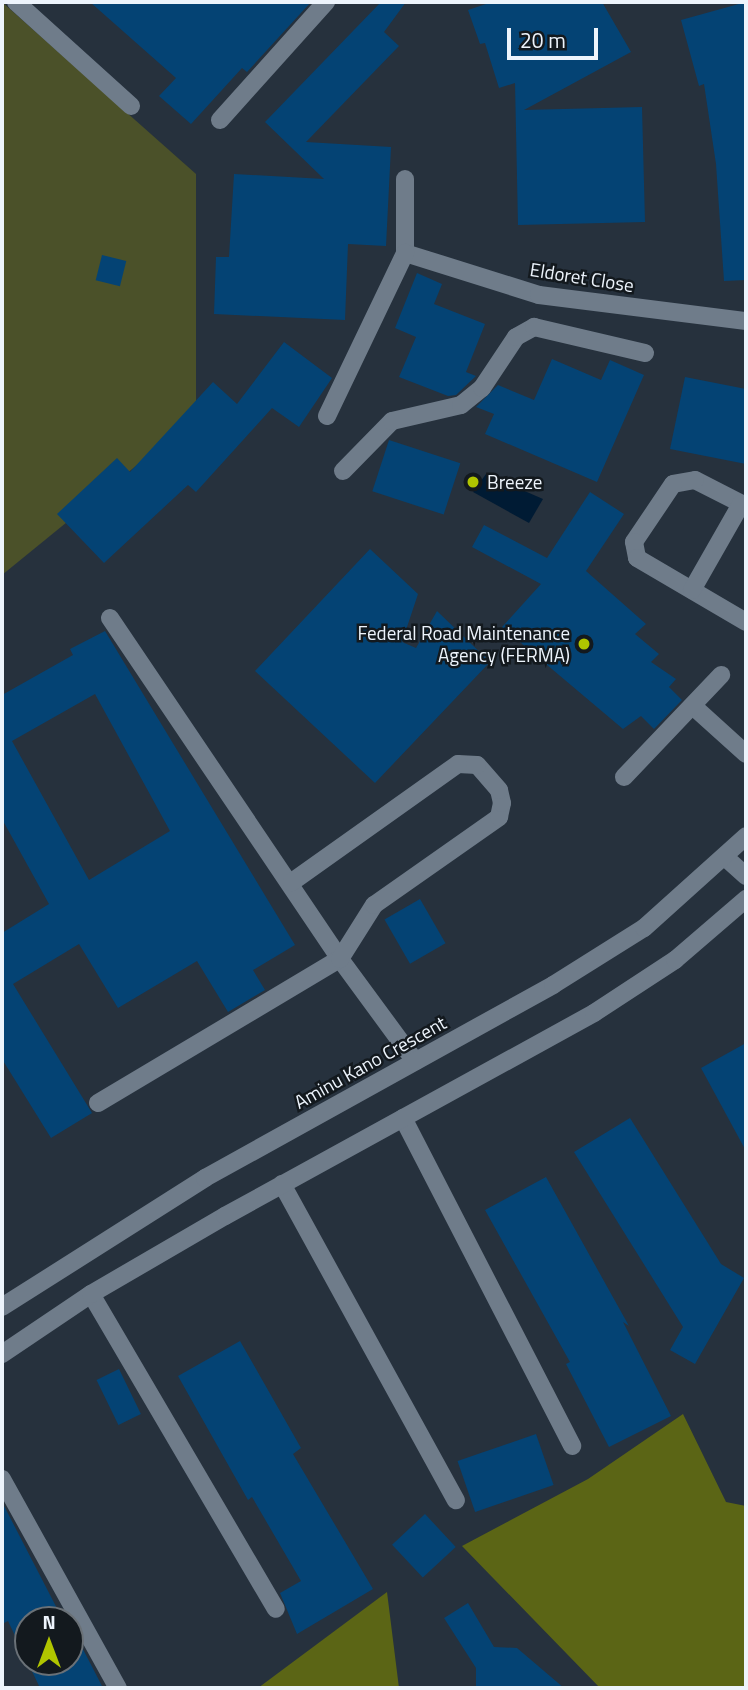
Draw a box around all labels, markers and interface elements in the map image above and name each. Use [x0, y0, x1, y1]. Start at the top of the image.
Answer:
scale bar [510, 14, 601, 58]
text: 20 m [520, 24, 566, 56]
street label: Eldoret Close [528, 258, 636, 296]
place label: Breeze [487, 471, 542, 493]
marker: Breeze [465, 474, 481, 490]
place label: Federal Road Maintenance Agency (FERMA) [357, 622, 570, 666]
marker: Federal Road Maintenance Agency (FERMA) [576, 636, 592, 652]
street label: Aminu Kano Crescent [290, 1011, 450, 1113]
north arrow [14, 1606, 84, 1676]
text: N [42, 1607, 56, 1636]

